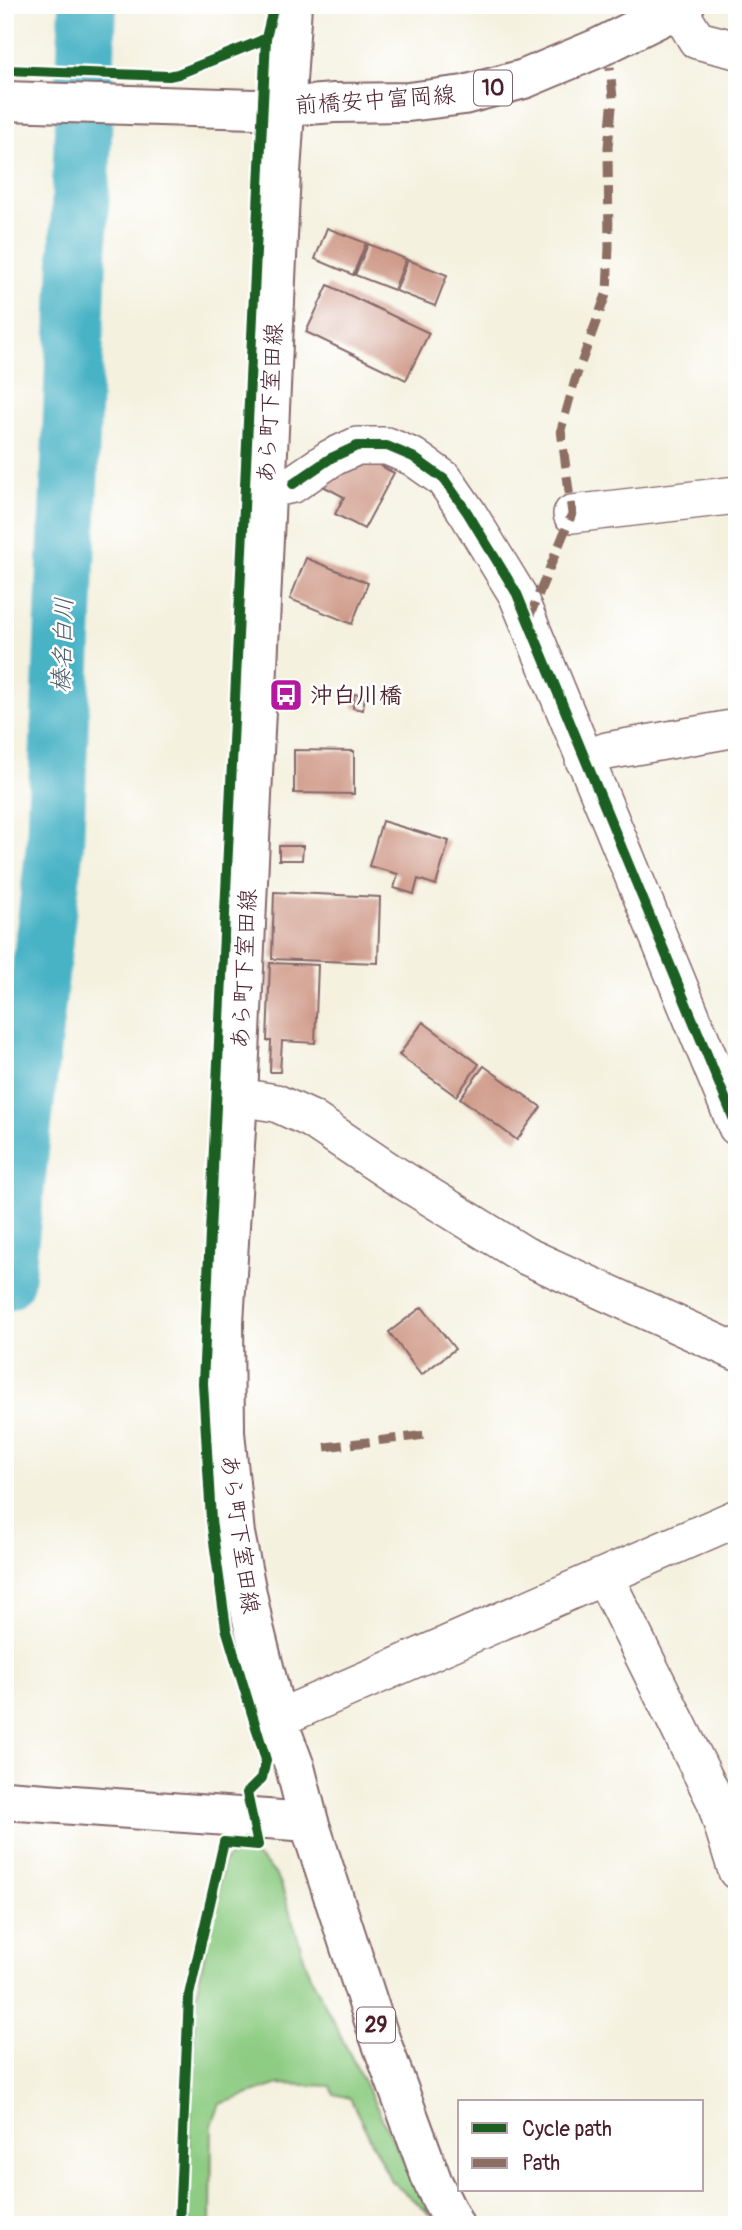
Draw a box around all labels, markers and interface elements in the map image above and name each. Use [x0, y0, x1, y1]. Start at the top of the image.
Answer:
road number: 10 [474, 70, 512, 106]
street label: 前橋安中富岡線 [294, 80, 456, 120]
street label: あら町下室田線 [251, 322, 289, 484]
water label: 榛名白川 [47, 597, 79, 693]
bus stop icon: 沖白川橋 [267, 676, 305, 714]
place label: 沖白川橋 [310, 681, 402, 710]
street label: あら町下室田線 [225, 888, 263, 1050]
street label: あら町下室田線 [214, 1452, 266, 1616]
road number: 29 [357, 2008, 395, 2042]
legend [458, 2100, 704, 2192]
text: Cycle path [522, 2116, 612, 2143]
text: Path [522, 2150, 560, 2177]

